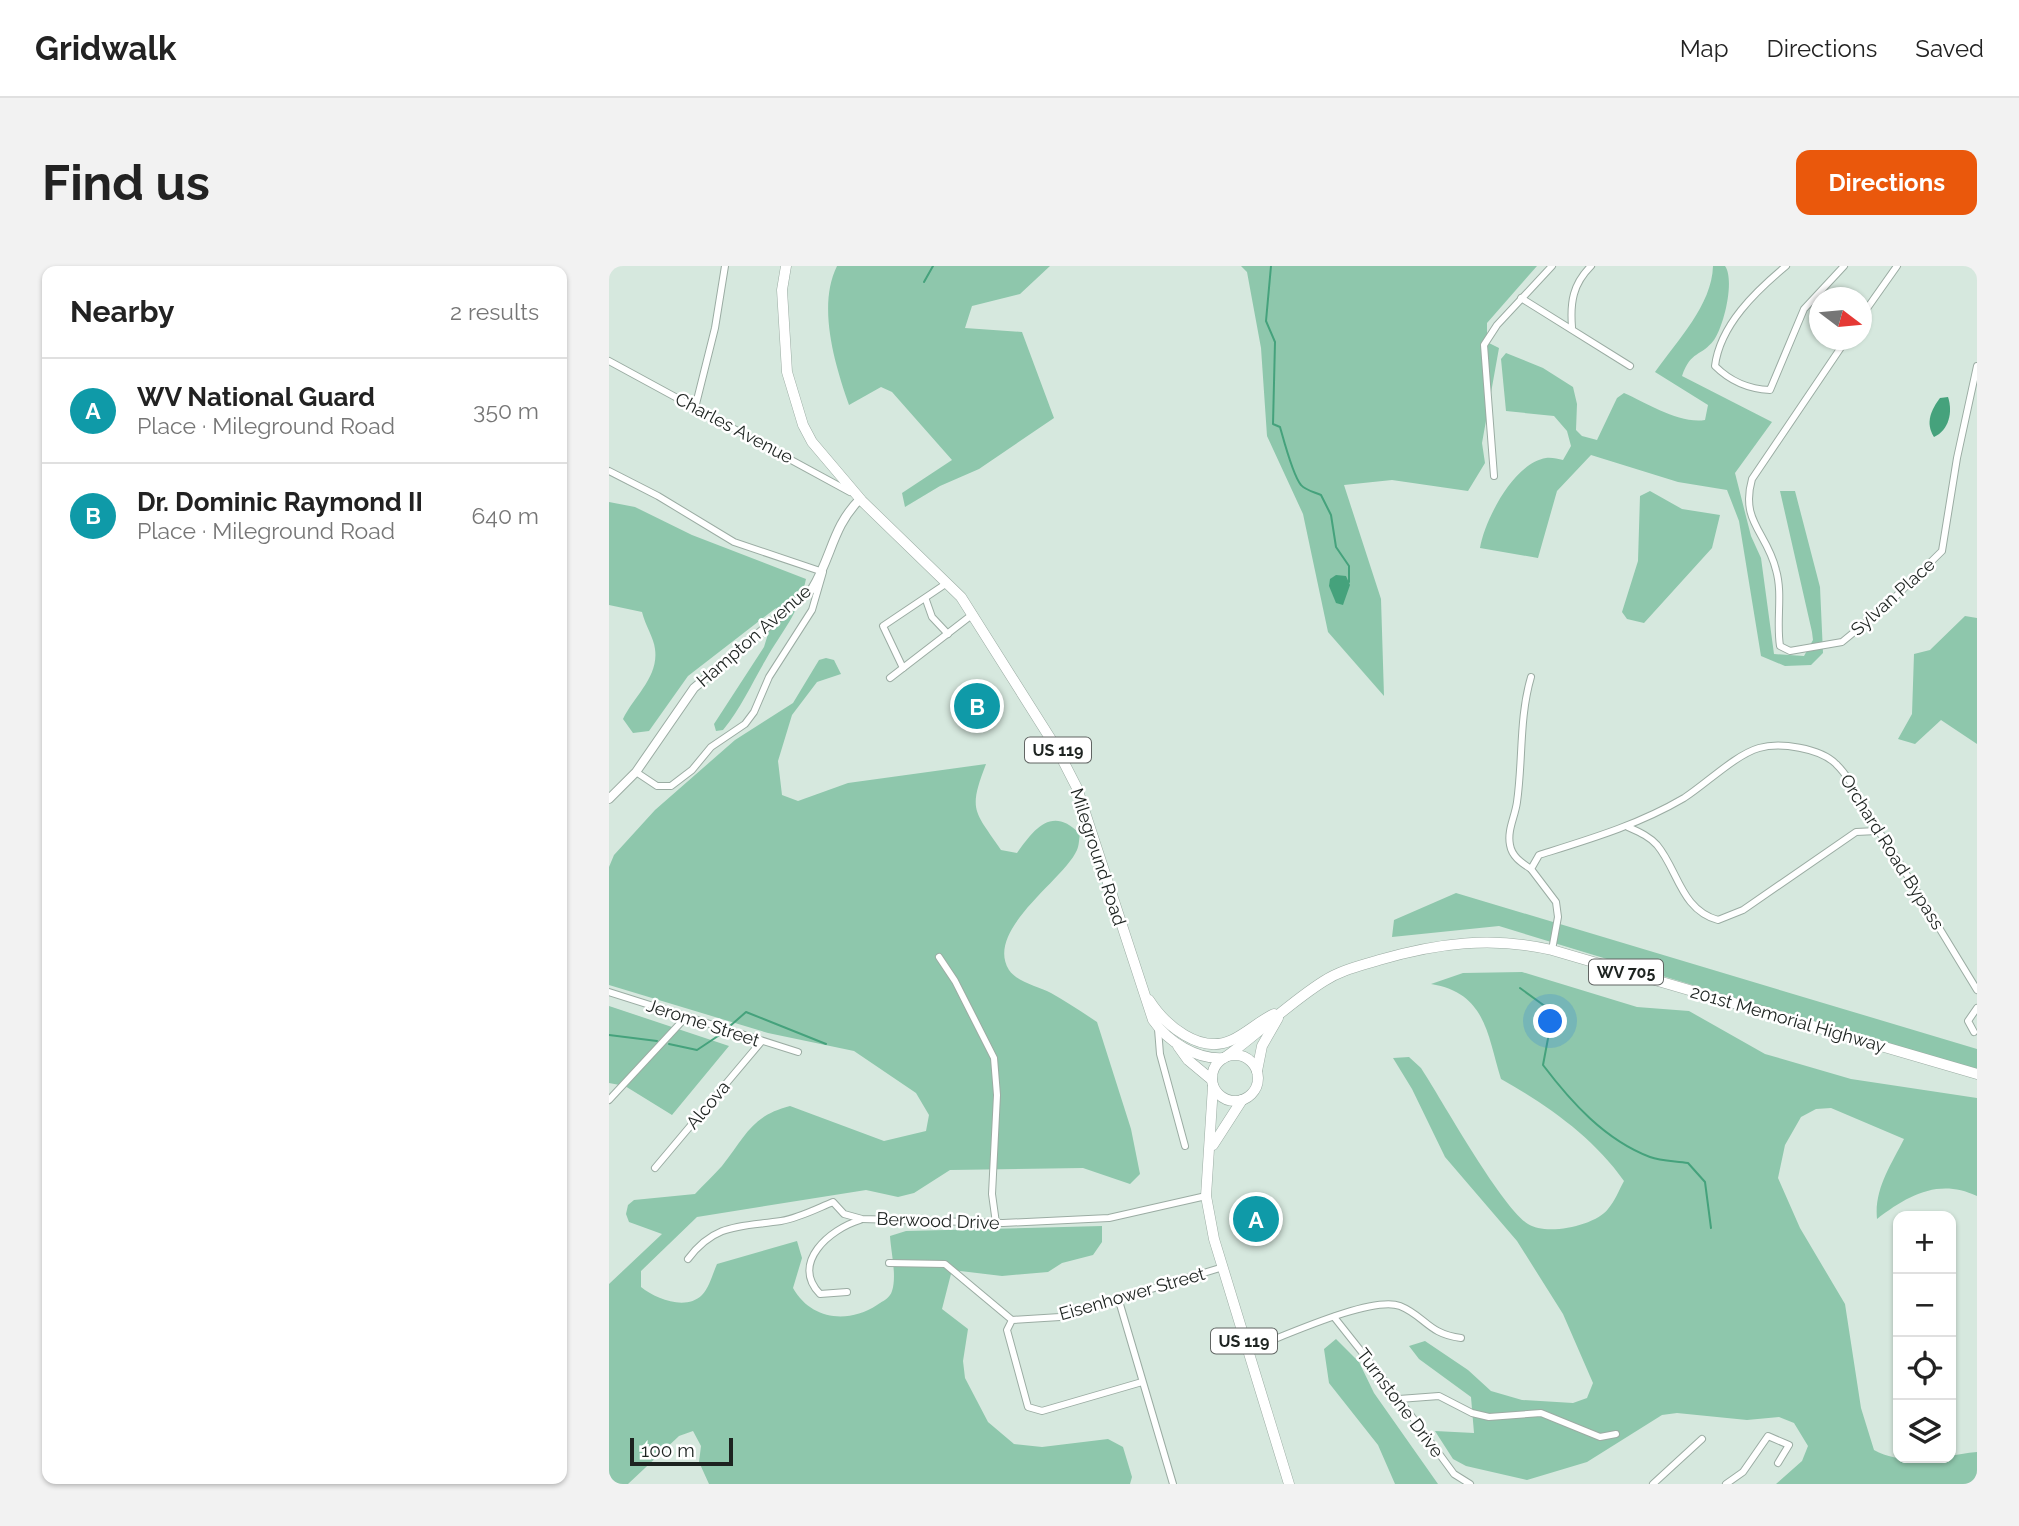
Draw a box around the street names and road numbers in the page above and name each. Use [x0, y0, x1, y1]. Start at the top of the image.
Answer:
street label: Charles Avenue [672, 388, 797, 468]
street label: Sylvan Place [1846, 553, 1939, 640]
street label: Hampton Avenue [692, 580, 816, 691]
road number: US 119 [1025, 737, 1091, 762]
street label: Orchard Road Bypass [1836, 770, 1949, 934]
street label: Mileground Road [1066, 786, 1131, 928]
road number: WV 705 [1589, 960, 1663, 985]
street label: 201st Memorial Highway [1688, 981, 1888, 1057]
street label: Jerome Street [644, 994, 762, 1051]
street label: Alcova [681, 1076, 734, 1133]
street label: Berwood Drive [876, 1208, 1000, 1233]
street label: Eisenhower Street [1056, 1263, 1207, 1324]
road number: US 119 [1211, 1329, 1277, 1354]
street label: Turnstone Drive [1353, 1344, 1448, 1462]

